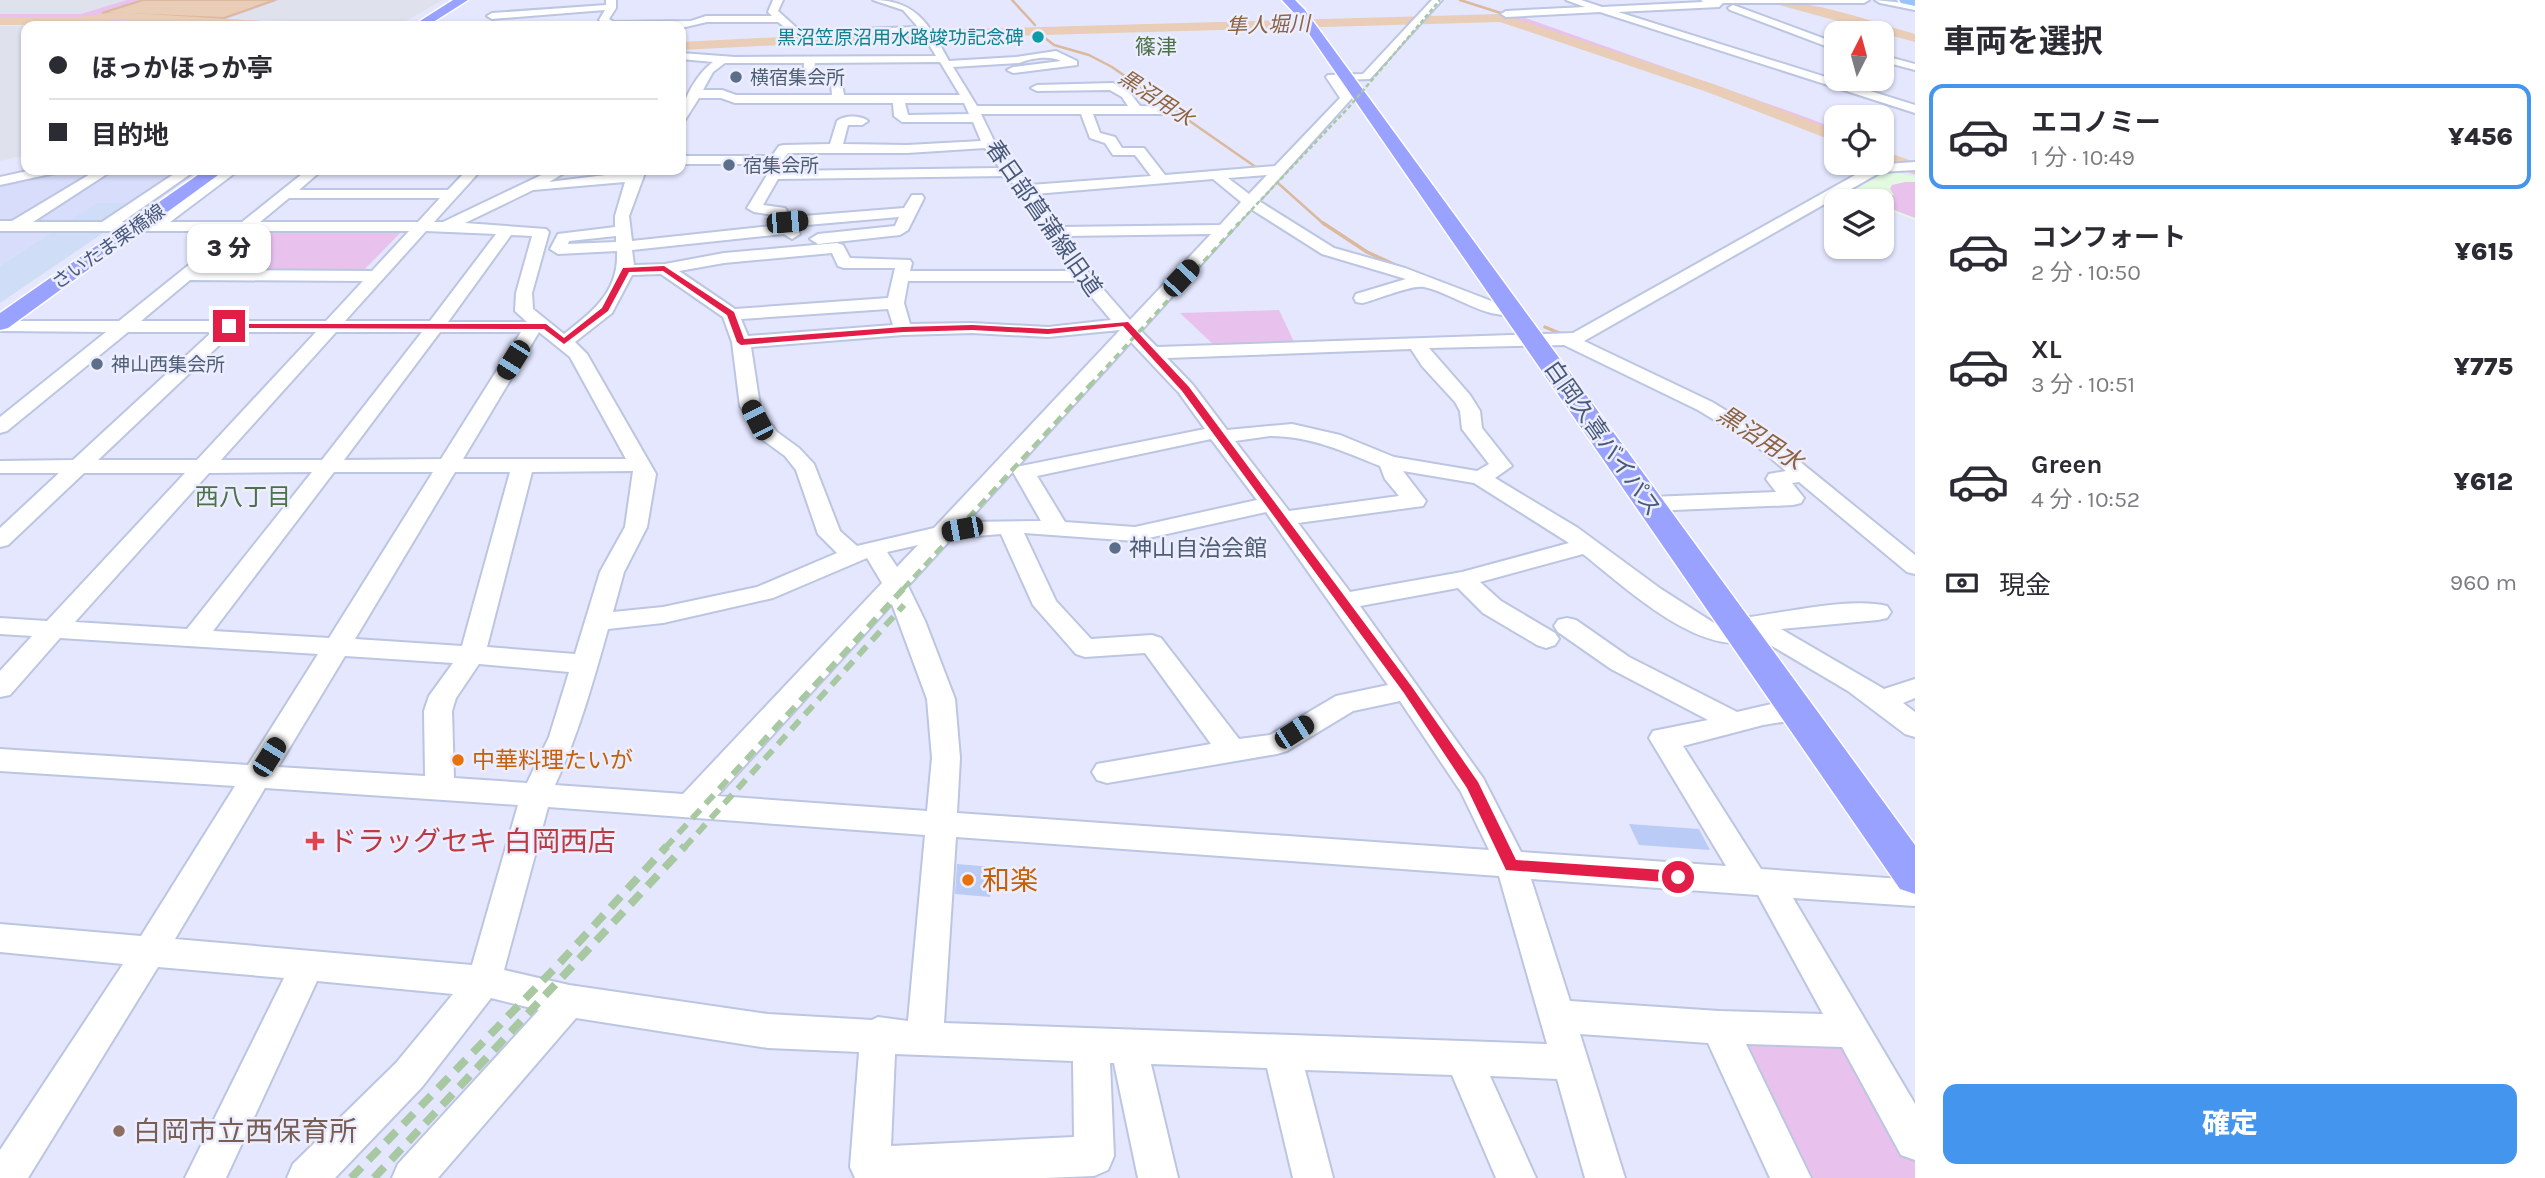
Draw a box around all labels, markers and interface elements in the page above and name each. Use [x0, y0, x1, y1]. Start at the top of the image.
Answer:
water label: 隼人堀川 [1226, 11, 1312, 38]
north arrow [1824, 21, 1894, 91]
map controls [1824, 21, 1894, 259]
text: 車両を選択 [1943, 23, 2103, 60]
place label: 黒沼笠原沼用水路竣功記念碑 [777, 27, 1024, 49]
marker: 黒沼笠原沼用水路竣功記念碑 [1030, 29, 1046, 45]
district label: 篠津 [1135, 35, 1177, 59]
text: ほっかほっか亭 [91, 53, 273, 84]
water label: 黒沼用水 [1114, 65, 1199, 132]
place label: 横宿集会所 [750, 67, 845, 89]
marker: 横宿集会所 [728, 69, 744, 85]
button: locate [1824, 105, 1894, 175]
icon: car [1947, 105, 2010, 168]
text: エコノミー [2031, 107, 2161, 138]
text: 目的地 [91, 120, 169, 151]
text: ¥456 [2448, 121, 2513, 152]
street label: 春日部菖蒲線旧道 [980, 135, 1107, 301]
text: 1 分 · 10:49 [2031, 144, 2135, 171]
place label: 宿集会所 [743, 155, 819, 177]
marker: 宿集会所 [721, 157, 737, 173]
button: layers [1824, 189, 1894, 259]
street label: さいたま栗橋線 [48, 200, 169, 294]
car [766, 210, 809, 234]
icon: car [1947, 220, 2010, 283]
text: コンフォート [2031, 222, 2186, 253]
callout: 3 分 [187, 224, 271, 274]
text: 3 分 [207, 235, 251, 262]
text: ¥615 [2454, 236, 2513, 267]
car [1159, 255, 1204, 301]
text: 2 分 · 10:50 [2031, 259, 2141, 286]
route end [213, 310, 245, 342]
text: XL [2031, 334, 2062, 365]
icon: car [1947, 335, 2010, 398]
car [493, 337, 534, 383]
text: ¥775 [2454, 351, 2513, 382]
place label: 神山西集会所 [111, 354, 225, 376]
street label: 白岡久喜バイパス [1539, 355, 1666, 521]
marker: 神山西集会所 [89, 356, 105, 372]
text: 3 分 · 10:51 [2031, 371, 2135, 398]
car [739, 397, 776, 443]
water label: 黒沼用水 [1712, 400, 1810, 478]
text: Green [2031, 449, 2103, 480]
icon: car [1947, 450, 2010, 513]
text: ¥612 [2454, 466, 2513, 497]
district label: 西八丁目 [195, 483, 291, 511]
text: 4 分 · 10:52 [2031, 486, 2140, 513]
car [940, 515, 985, 543]
place label: 神山自治会館 [1129, 535, 1267, 562]
marker: 神山自治会館 [1107, 540, 1123, 556]
icon: cash [1943, 564, 1981, 602]
text: 960 m [2450, 569, 2517, 596]
text: 現金 [1999, 570, 2051, 601]
car [1271, 712, 1318, 752]
car [249, 734, 290, 780]
place label: 中華料理たいが [472, 747, 633, 774]
marker: 中華料理たいが [450, 752, 466, 768]
place label: ドラッグセキ 白岡西店 [329, 825, 616, 858]
marker: ドラッグセキ 白岡西店 [307, 833, 323, 849]
route start [1662, 861, 1694, 893]
place label: 和楽 [982, 864, 1038, 897]
marker: 和楽 [960, 872, 976, 888]
button: 確定 [1943, 1084, 2517, 1164]
place label: 白岡市立西保育所 [133, 1115, 357, 1148]
marker: 白岡市立西保育所 [111, 1123, 127, 1139]

